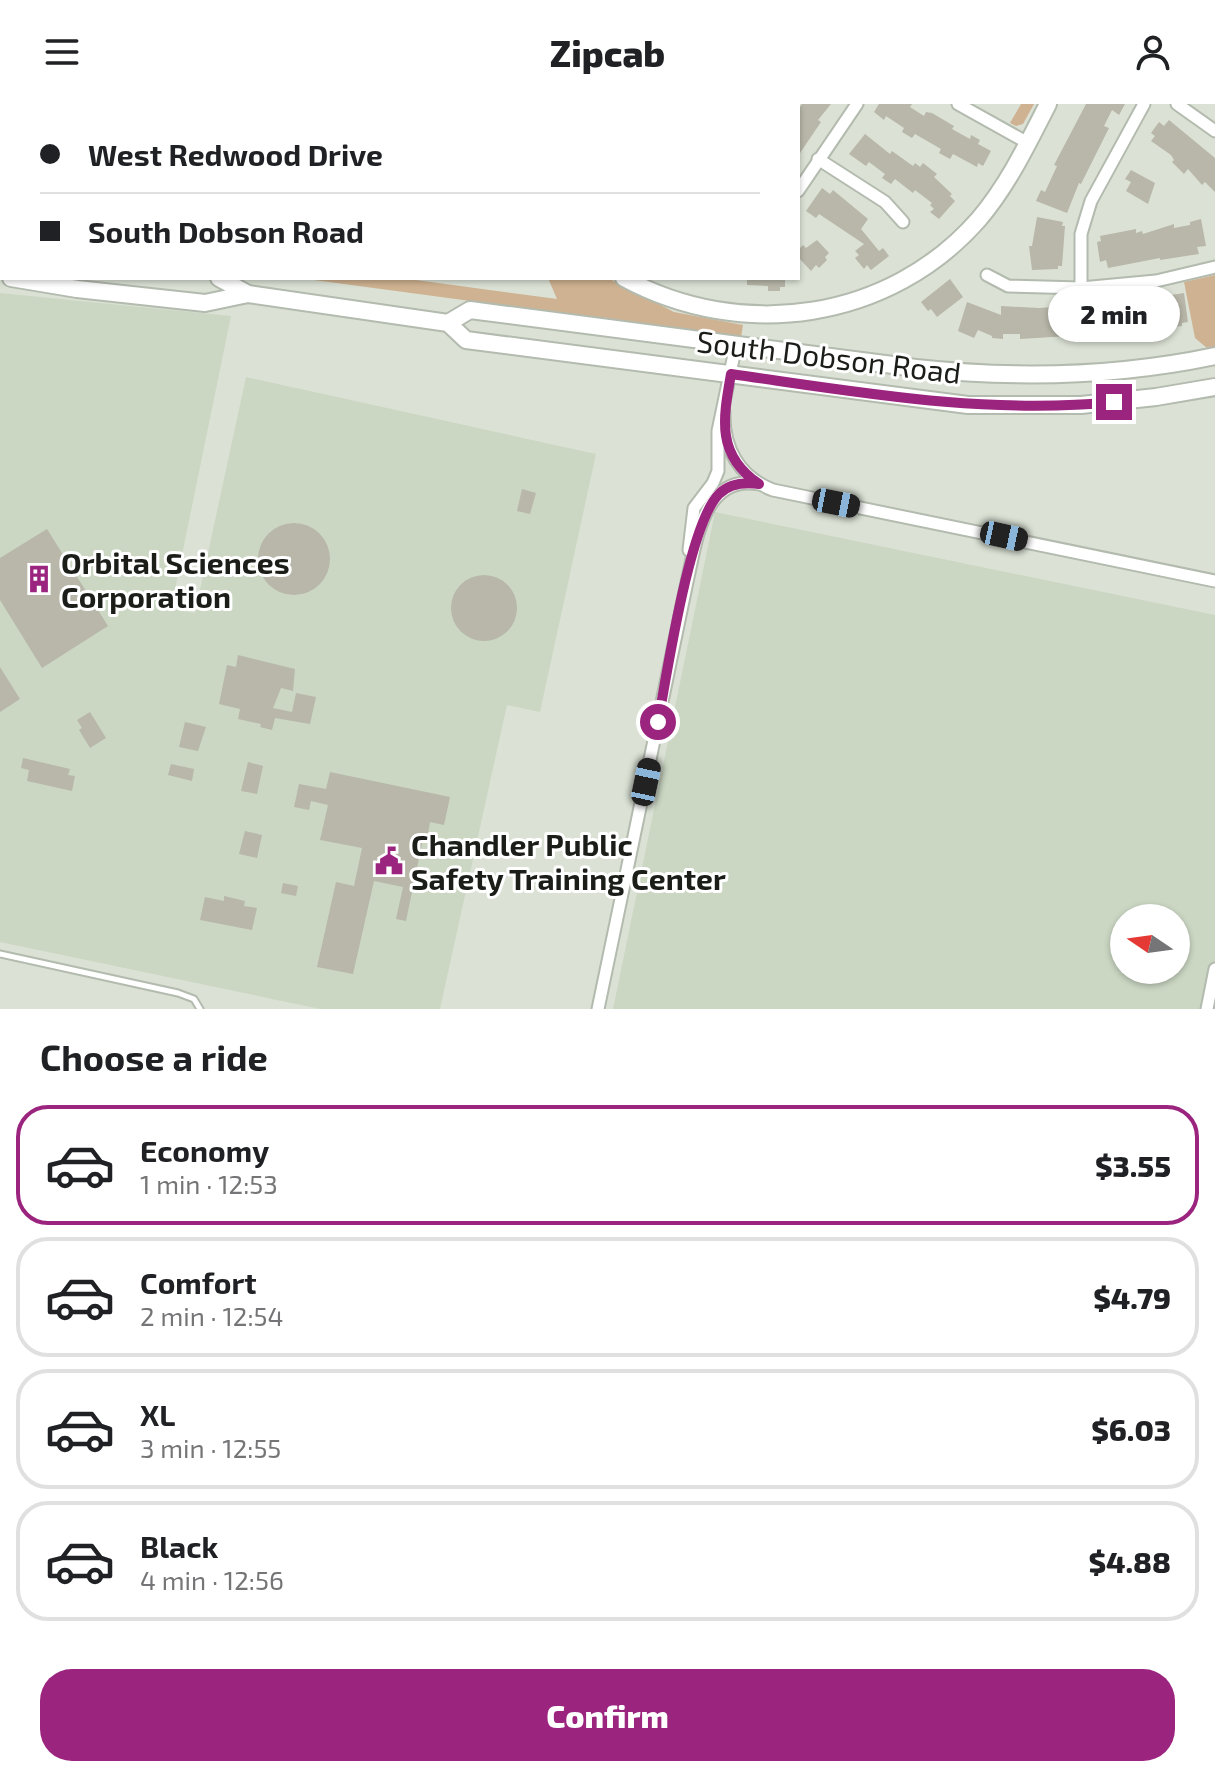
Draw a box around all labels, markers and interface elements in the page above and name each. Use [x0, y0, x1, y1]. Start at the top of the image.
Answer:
icon: menu [40, 30, 84, 74]
icon: person [1131, 30, 1175, 74]
text: Zipcab [550, 31, 665, 74]
text: West Redwood Drive [88, 136, 383, 172]
text: South Dobson Road [88, 213, 364, 249]
callout: 2 min [1048, 286, 1180, 342]
text: 2 min [1080, 298, 1148, 329]
street label: South Dobson Road [695, 322, 963, 390]
route end [1096, 384, 1132, 420]
car [810, 487, 862, 519]
car [978, 519, 1030, 553]
place label: Orbital Sciences Corporation [61, 544, 290, 614]
building icon: Orbital Sciences Corporation [24, 564, 54, 594]
route start [640, 704, 676, 740]
car [629, 756, 663, 808]
place label: Chandler Public Safety Training Center [411, 826, 726, 897]
public building icon: Chandler Public Safety Training Center [374, 846, 404, 876]
north arrow [1110, 904, 1190, 984]
map controls [1110, 904, 1190, 984]
text: Choose a ride [40, 1035, 268, 1078]
icon: car [44, 1129, 116, 1201]
text: Economy [140, 1132, 269, 1168]
text: $3.55 [1095, 1147, 1171, 1183]
text: 1 min · 12:53 [140, 1168, 278, 1199]
icon: car [44, 1261, 116, 1333]
text: Comfort [140, 1264, 257, 1300]
text: $4.79 [1093, 1279, 1171, 1315]
text: 2 min · 12:54 [140, 1300, 284, 1331]
icon: car [44, 1393, 116, 1465]
text: XL [140, 1396, 175, 1432]
text: $6.03 [1091, 1411, 1171, 1447]
text: 3 min · 12:55 [140, 1432, 281, 1463]
icon: car [44, 1525, 116, 1597]
text: Black [140, 1528, 218, 1564]
text: $4.88 [1088, 1543, 1171, 1579]
text: 4 min · 12:56 [140, 1564, 284, 1595]
button: Confirm [40, 1669, 1175, 1761]

